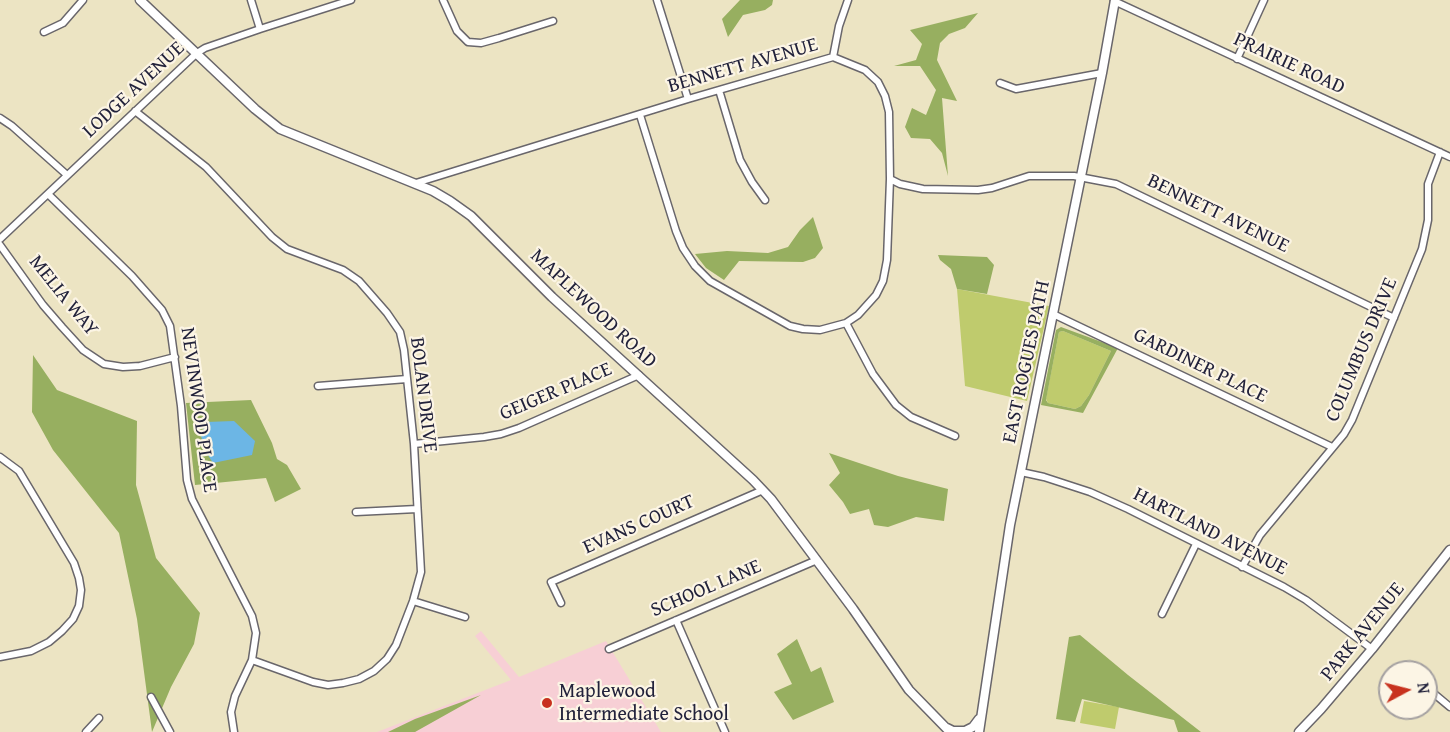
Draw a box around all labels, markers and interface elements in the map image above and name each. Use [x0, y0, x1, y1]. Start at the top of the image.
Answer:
street label: PRAIRIE ROAD [1230, 28, 1348, 100]
street label: BENNETT AVENUE [665, 33, 821, 99]
street label: LODGE AVENUE [78, 37, 190, 143]
street label: BENNETT AVENUE [1143, 169, 1293, 259]
street label: MAPLEWOOD ROAD [525, 244, 661, 374]
street label: MELIA WAY [23, 251, 103, 341]
street label: COLUMBUS DRIVE [1321, 274, 1403, 426]
street label: EAST ROGUES PATH [998, 278, 1056, 446]
street label: GARDINER PLACE [1129, 323, 1271, 409]
street label: NEVINWOOD PLACE [175, 326, 221, 494]
street label: BOLAN DRIVE [404, 336, 442, 454]
street label: GEIGER PLACE [496, 358, 616, 426]
street label: HARTLAND AVENUE [1129, 483, 1291, 581]
street label: EVANS COURT [580, 490, 698, 560]
street label: SCHOOL LANE [647, 555, 765, 623]
street label: PARK AVENUE [1316, 578, 1410, 686]
north arrow [1378, 660, 1438, 720]
place label: Maplewood Intermediate School [559, 680, 729, 727]
text: N [1411, 681, 1436, 695]
marker: Maplewood Intermediate School [540, 696, 554, 710]

